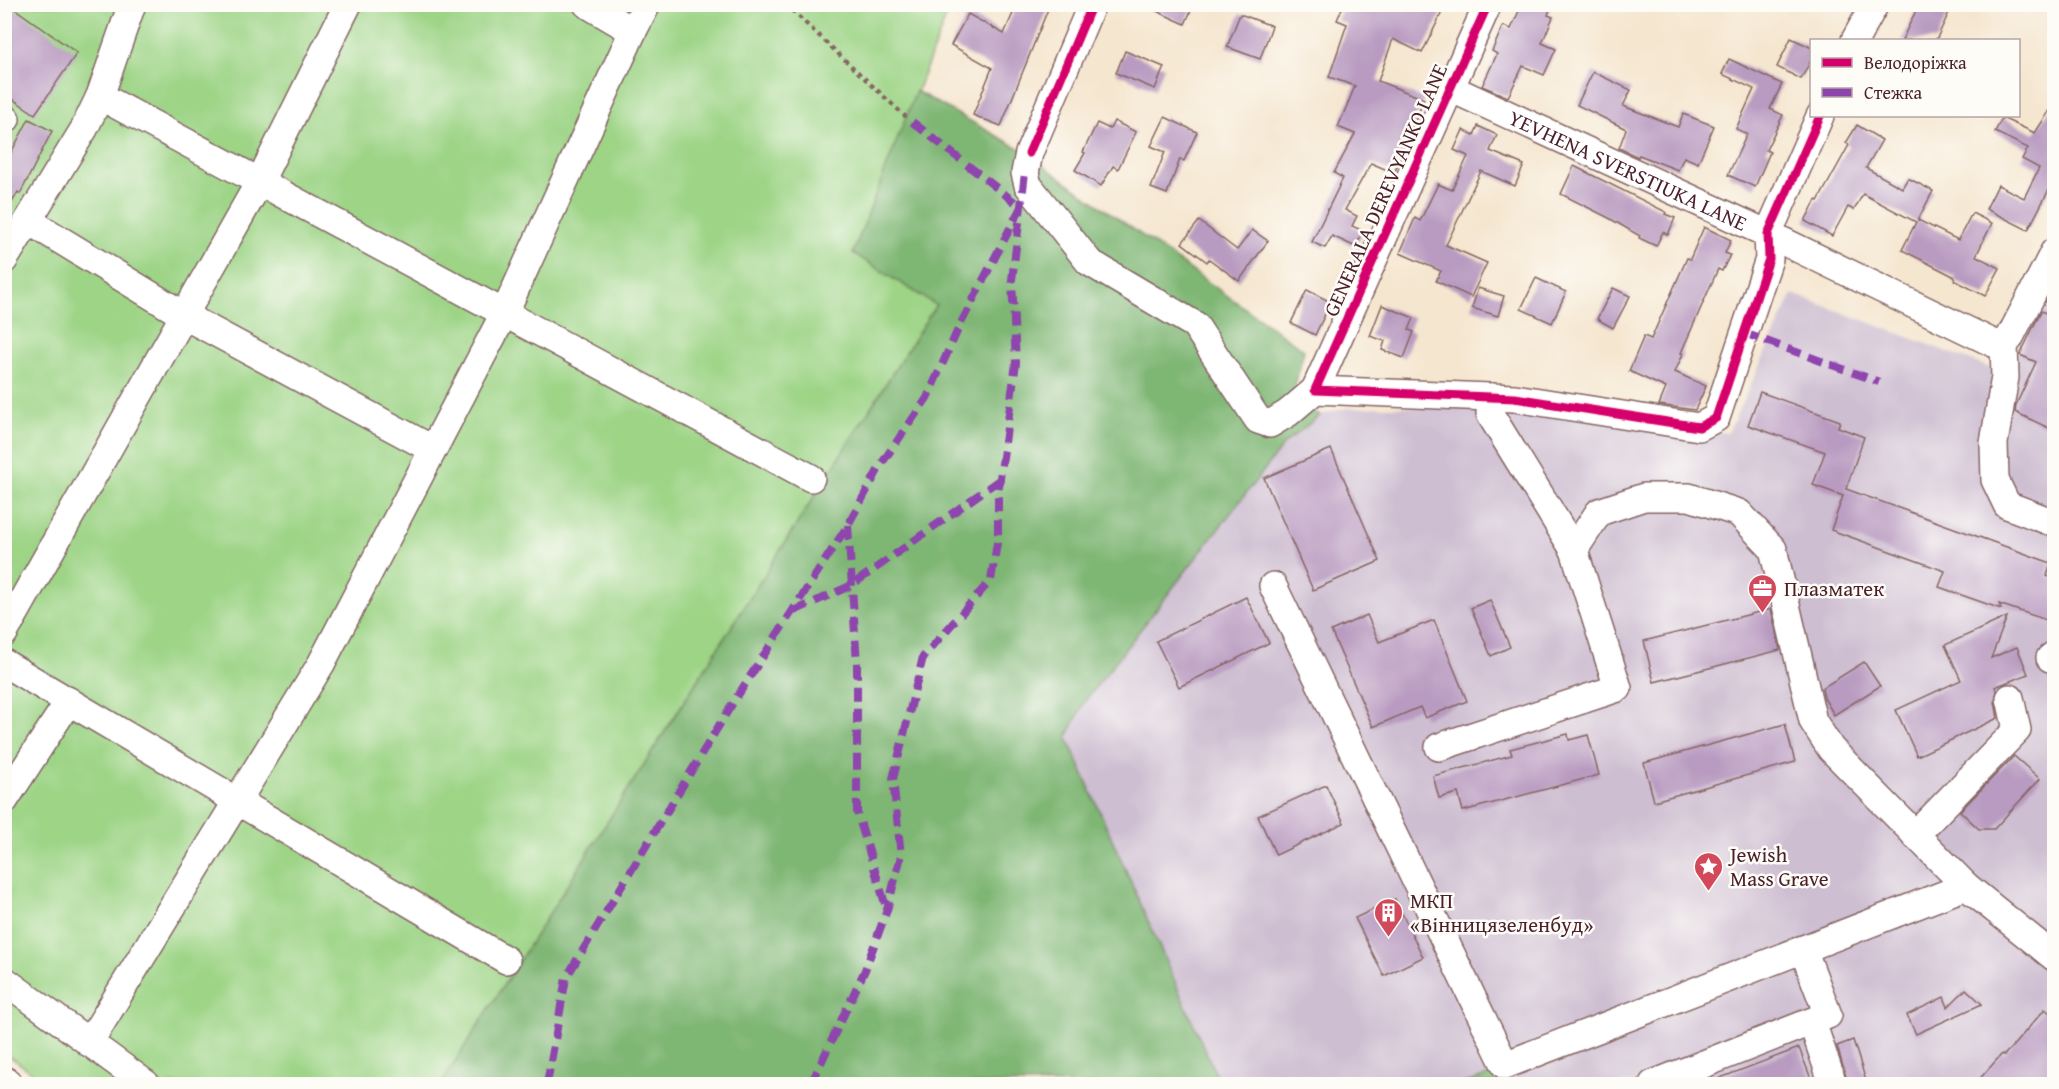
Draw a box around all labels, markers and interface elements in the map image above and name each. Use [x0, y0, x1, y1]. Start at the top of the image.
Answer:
legend [1810, 39, 2020, 117]
text: Велодоріжка [1864, 49, 1967, 76]
street label: GENERALA DEREVYANKO LANE [1315, 58, 1455, 321]
text: Стежка [1864, 79, 1923, 106]
street label: YEVHENA SVERSTIUKA LANE [1504, 102, 1753, 238]
office icon: Плазматек [1747, 572, 1779, 614]
place label: Плазматек [1784, 573, 1884, 604]
place label: Jewish Mass Grave [1727, 839, 1829, 894]
place icon: Jewish Mass Grave [1693, 850, 1725, 892]
place label: МКП «Вінницязеленбуд» [1410, 885, 1593, 940]
building icon: МКП «Вінницязеленбуд» [1373, 896, 1405, 938]

